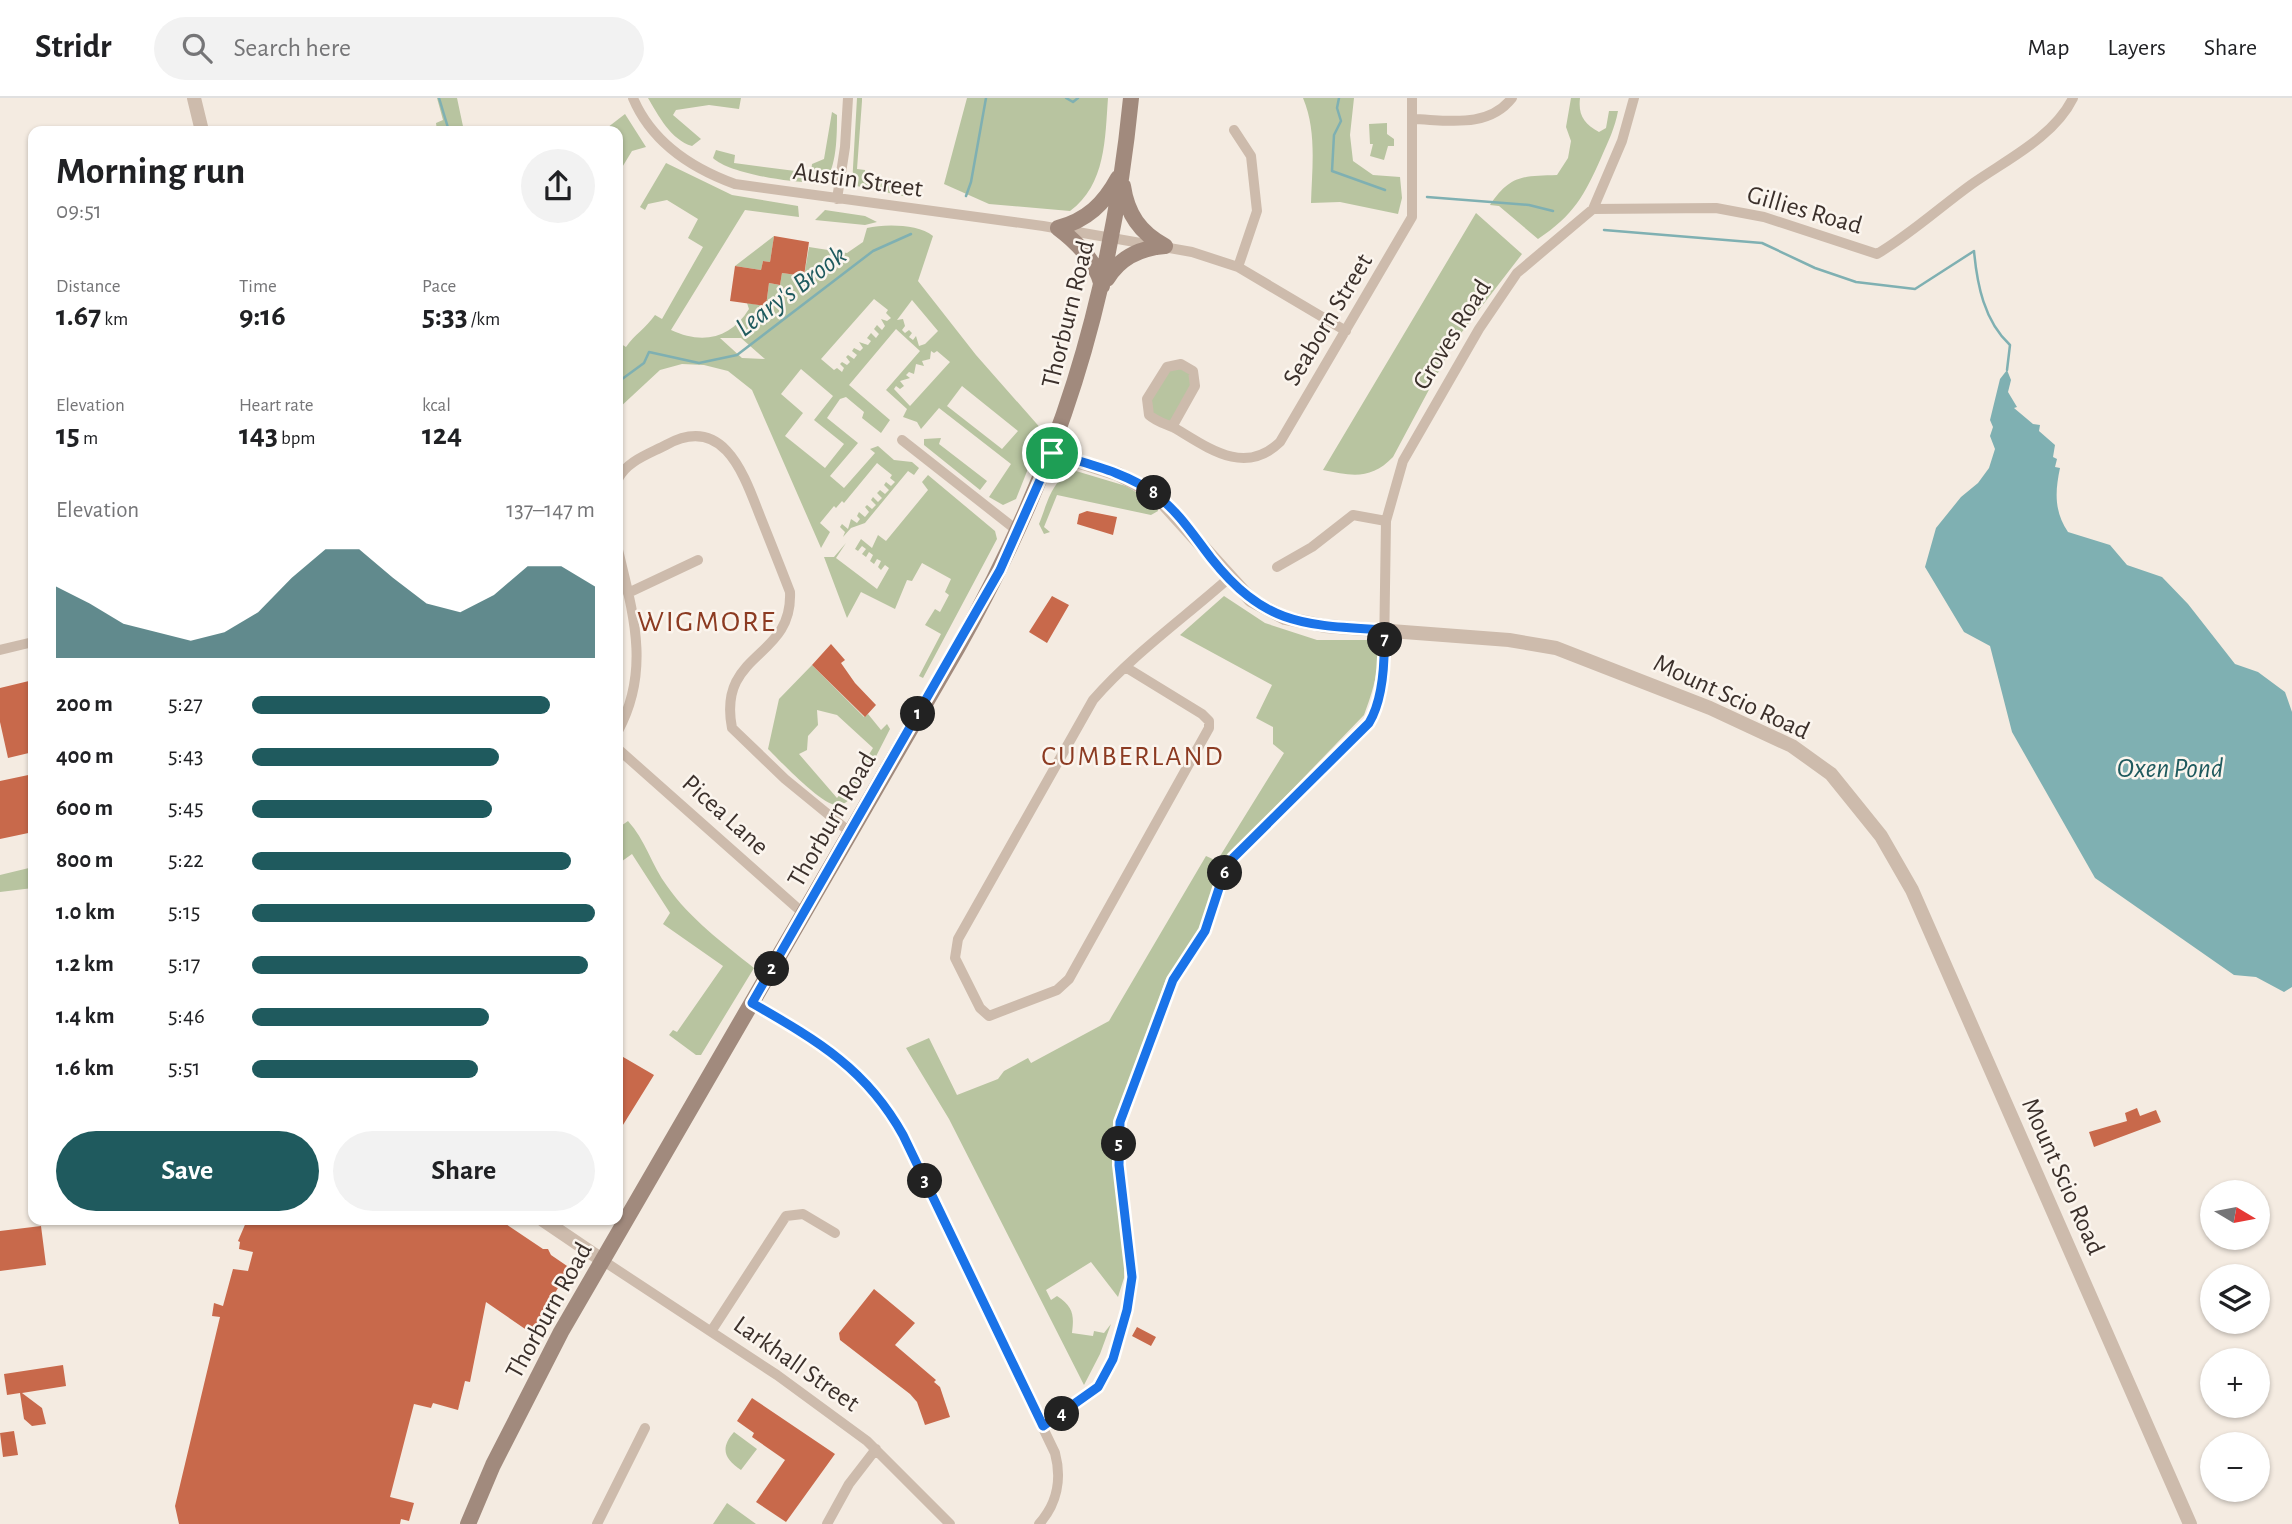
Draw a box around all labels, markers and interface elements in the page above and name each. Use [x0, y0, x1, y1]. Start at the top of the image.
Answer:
search box [154, 17, 644, 80]
icon: search [178, 29, 216, 67]
text: Stridr [35, 31, 112, 64]
text: Search here [234, 35, 351, 61]
text: Map [2027, 36, 2069, 60]
text: Layers [2107, 36, 2166, 60]
text: Share [2204, 36, 2257, 60]
button: share [521, 149, 595, 223]
text: Morning run [56, 153, 245, 191]
street label: Austin Street [791, 158, 924, 202]
street label: Gillies Road [1744, 181, 1865, 239]
text: 09:51 [56, 200, 102, 223]
street label: Thorburn Road [1037, 238, 1099, 391]
water label: Leary's Brook [730, 241, 852, 342]
street label: Seaborn Street [1278, 249, 1377, 390]
street label: Groves Road [1408, 275, 1496, 394]
text: Distance [56, 277, 120, 296]
text: Time [239, 277, 277, 296]
text: Pace [422, 277, 456, 296]
text: 1.67 [56, 301, 101, 331]
text: 9:16 [239, 301, 286, 331]
text: 5:33 [422, 301, 468, 331]
text: km [101, 310, 128, 329]
text: /km [468, 310, 500, 329]
text: Elevation [56, 396, 125, 415]
text: Heart rate [239, 396, 314, 415]
text: kcal [422, 396, 451, 415]
text: 15 [56, 420, 80, 450]
text: 143 [239, 420, 278, 450]
text: 124 [422, 420, 462, 450]
pin [1022, 423, 1082, 483]
text: m [80, 429, 98, 448]
text: bpm [278, 429, 315, 448]
icon: arrive [1033, 434, 1071, 472]
pin: 8 [1136, 476, 1172, 510]
text: 8 [1149, 483, 1158, 502]
text: Elevation [56, 499, 139, 522]
text: 137–147 m [506, 499, 595, 522]
district label: WIGMORE [637, 607, 777, 637]
pin: 7 [1368, 622, 1402, 658]
text: 7 [1380, 630, 1389, 649]
street label: Mount Scio Road [1650, 649, 1813, 744]
text: 200 m [56, 693, 113, 716]
text: 5:27 [168, 693, 203, 716]
pin: 1 [900, 696, 936, 732]
text: 1 [914, 704, 921, 723]
district label: CUMBERLAND [1041, 743, 1225, 771]
text: 400 m [56, 745, 114, 768]
text: 5:43 [168, 745, 203, 768]
street label: Thorburn Road [783, 748, 881, 891]
water label: Oxen Pond [2117, 755, 2223, 783]
street label: Picea Lane [677, 770, 773, 860]
text: 600 m [56, 797, 113, 820]
text: 5:45 [168, 797, 204, 820]
text: 800 m [56, 849, 113, 872]
text: 5:22 [168, 849, 204, 872]
pin: 6 [1208, 856, 1242, 890]
text: 6 [1220, 863, 1229, 882]
text: 1.0 km [56, 901, 115, 924]
text: 5:15 [168, 901, 200, 924]
pin: 2 [754, 952, 790, 986]
text: 1.2 km [56, 953, 114, 976]
text: 5:17 [168, 953, 200, 976]
text: 2 [767, 959, 776, 978]
text: 1.4 km [56, 1005, 115, 1028]
text: 5:46 [168, 1005, 205, 1028]
text: 1.6 km [56, 1057, 114, 1080]
text: 5:51 [168, 1057, 200, 1080]
street label: Mount Scio Road [2017, 1094, 2109, 1259]
pin: 5 [1102, 1126, 1136, 1162]
button: Save [56, 1131, 319, 1211]
button: Share [333, 1131, 595, 1211]
text: 5 [1114, 1134, 1123, 1153]
pin: 3 [908, 1164, 942, 1198]
text: 3 [920, 1171, 929, 1190]
north arrow [2200, 1180, 2270, 1250]
map controls [2200, 1180, 2270, 1502]
street label: Thorburn Road [501, 1238, 597, 1383]
button: layers [2200, 1264, 2270, 1334]
street label: Larkhall Street [729, 1311, 864, 1417]
button: + [2200, 1348, 2270, 1418]
pin: 4 [1044, 1396, 1080, 1432]
text: 4 [1057, 1404, 1066, 1423]
button: − [2200, 1432, 2270, 1502]

